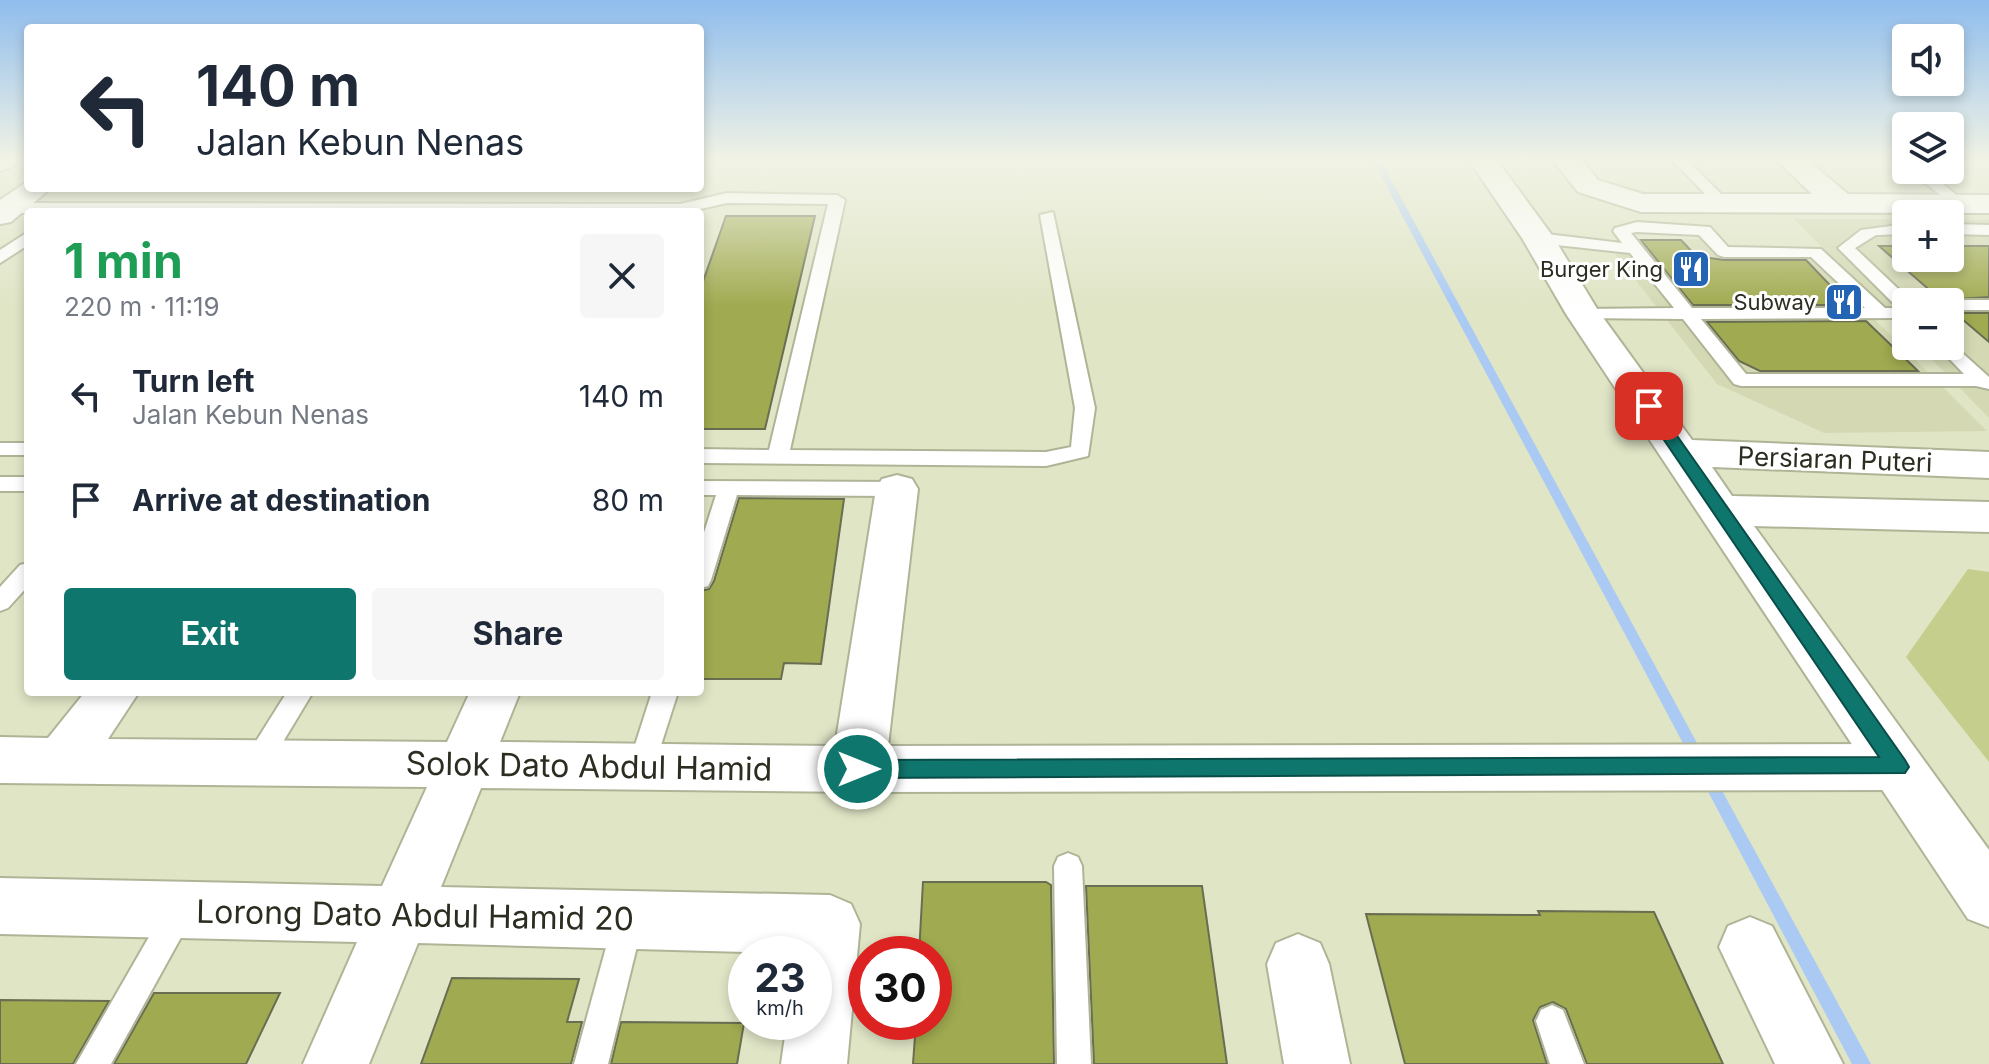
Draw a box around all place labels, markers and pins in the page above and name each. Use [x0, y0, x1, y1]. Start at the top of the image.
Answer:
restaurant icon: Burger King [1670, 248, 1712, 290]
place label: Burger King [1540, 256, 1663, 282]
restaurant icon: Subway [1823, 281, 1865, 323]
place label: Subway [1733, 289, 1816, 315]
pin [1615, 372, 1683, 440]

